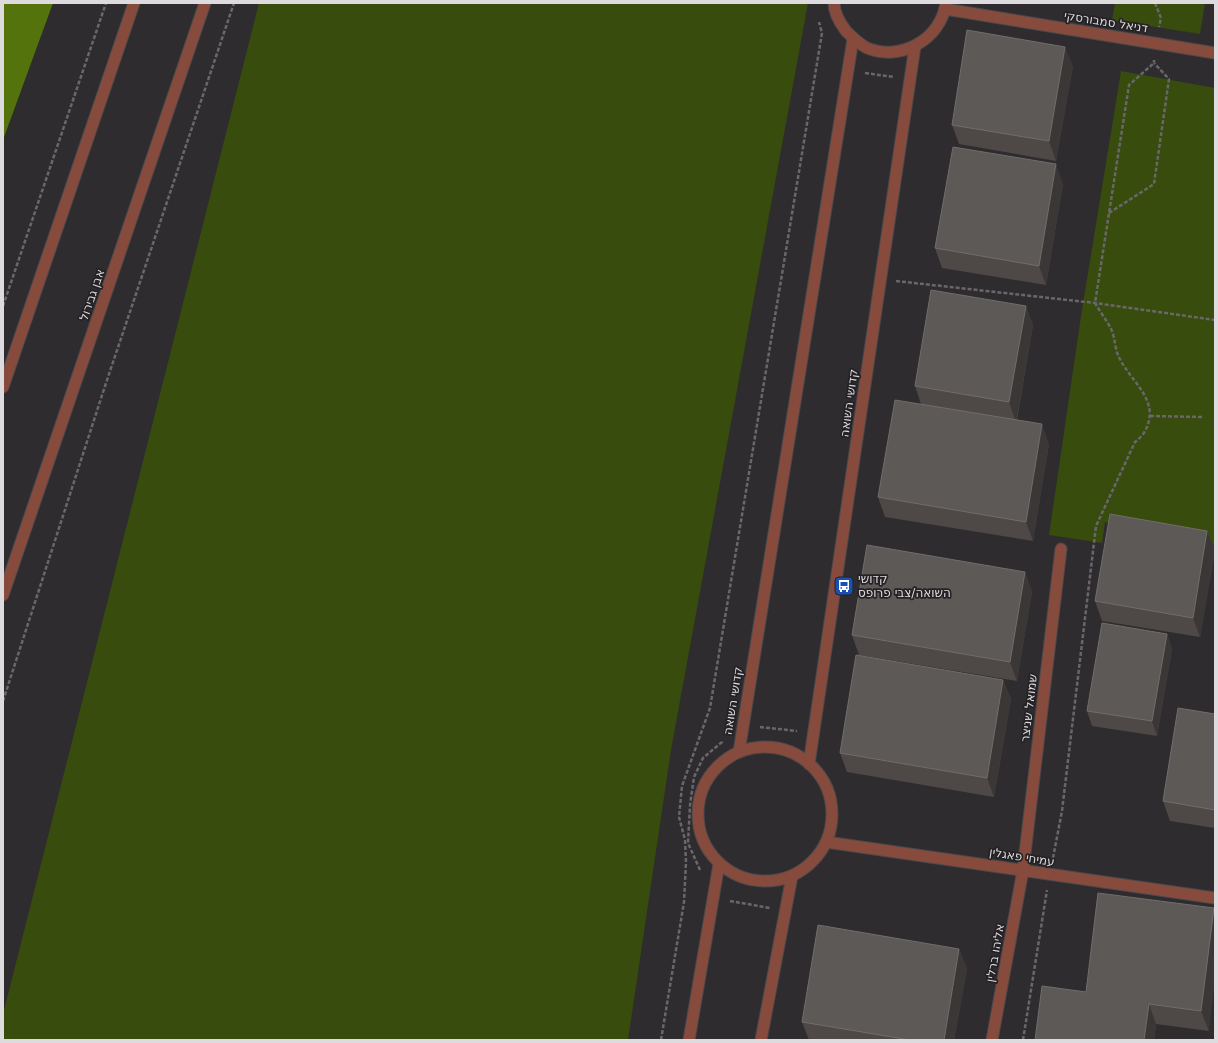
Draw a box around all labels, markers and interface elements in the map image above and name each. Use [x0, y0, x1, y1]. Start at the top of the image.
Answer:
street label: דניאל סמבורסקי [1063, 8, 1149, 36]
street label: אבן גבירול [77, 267, 107, 323]
street label: קדושי השואה [837, 368, 861, 438]
place label: קדושי השואה/צבי פרופס [858, 572, 951, 600]
bus stop icon: קדושי השואה/צבי פרופס [833, 575, 855, 597]
street label: קדושי השואה [721, 666, 745, 736]
street label: שמואל שניצר [1018, 673, 1040, 743]
street label: עמיחי פאגלין [988, 845, 1056, 869]
street label: אליהו ברלין [983, 923, 1007, 983]

